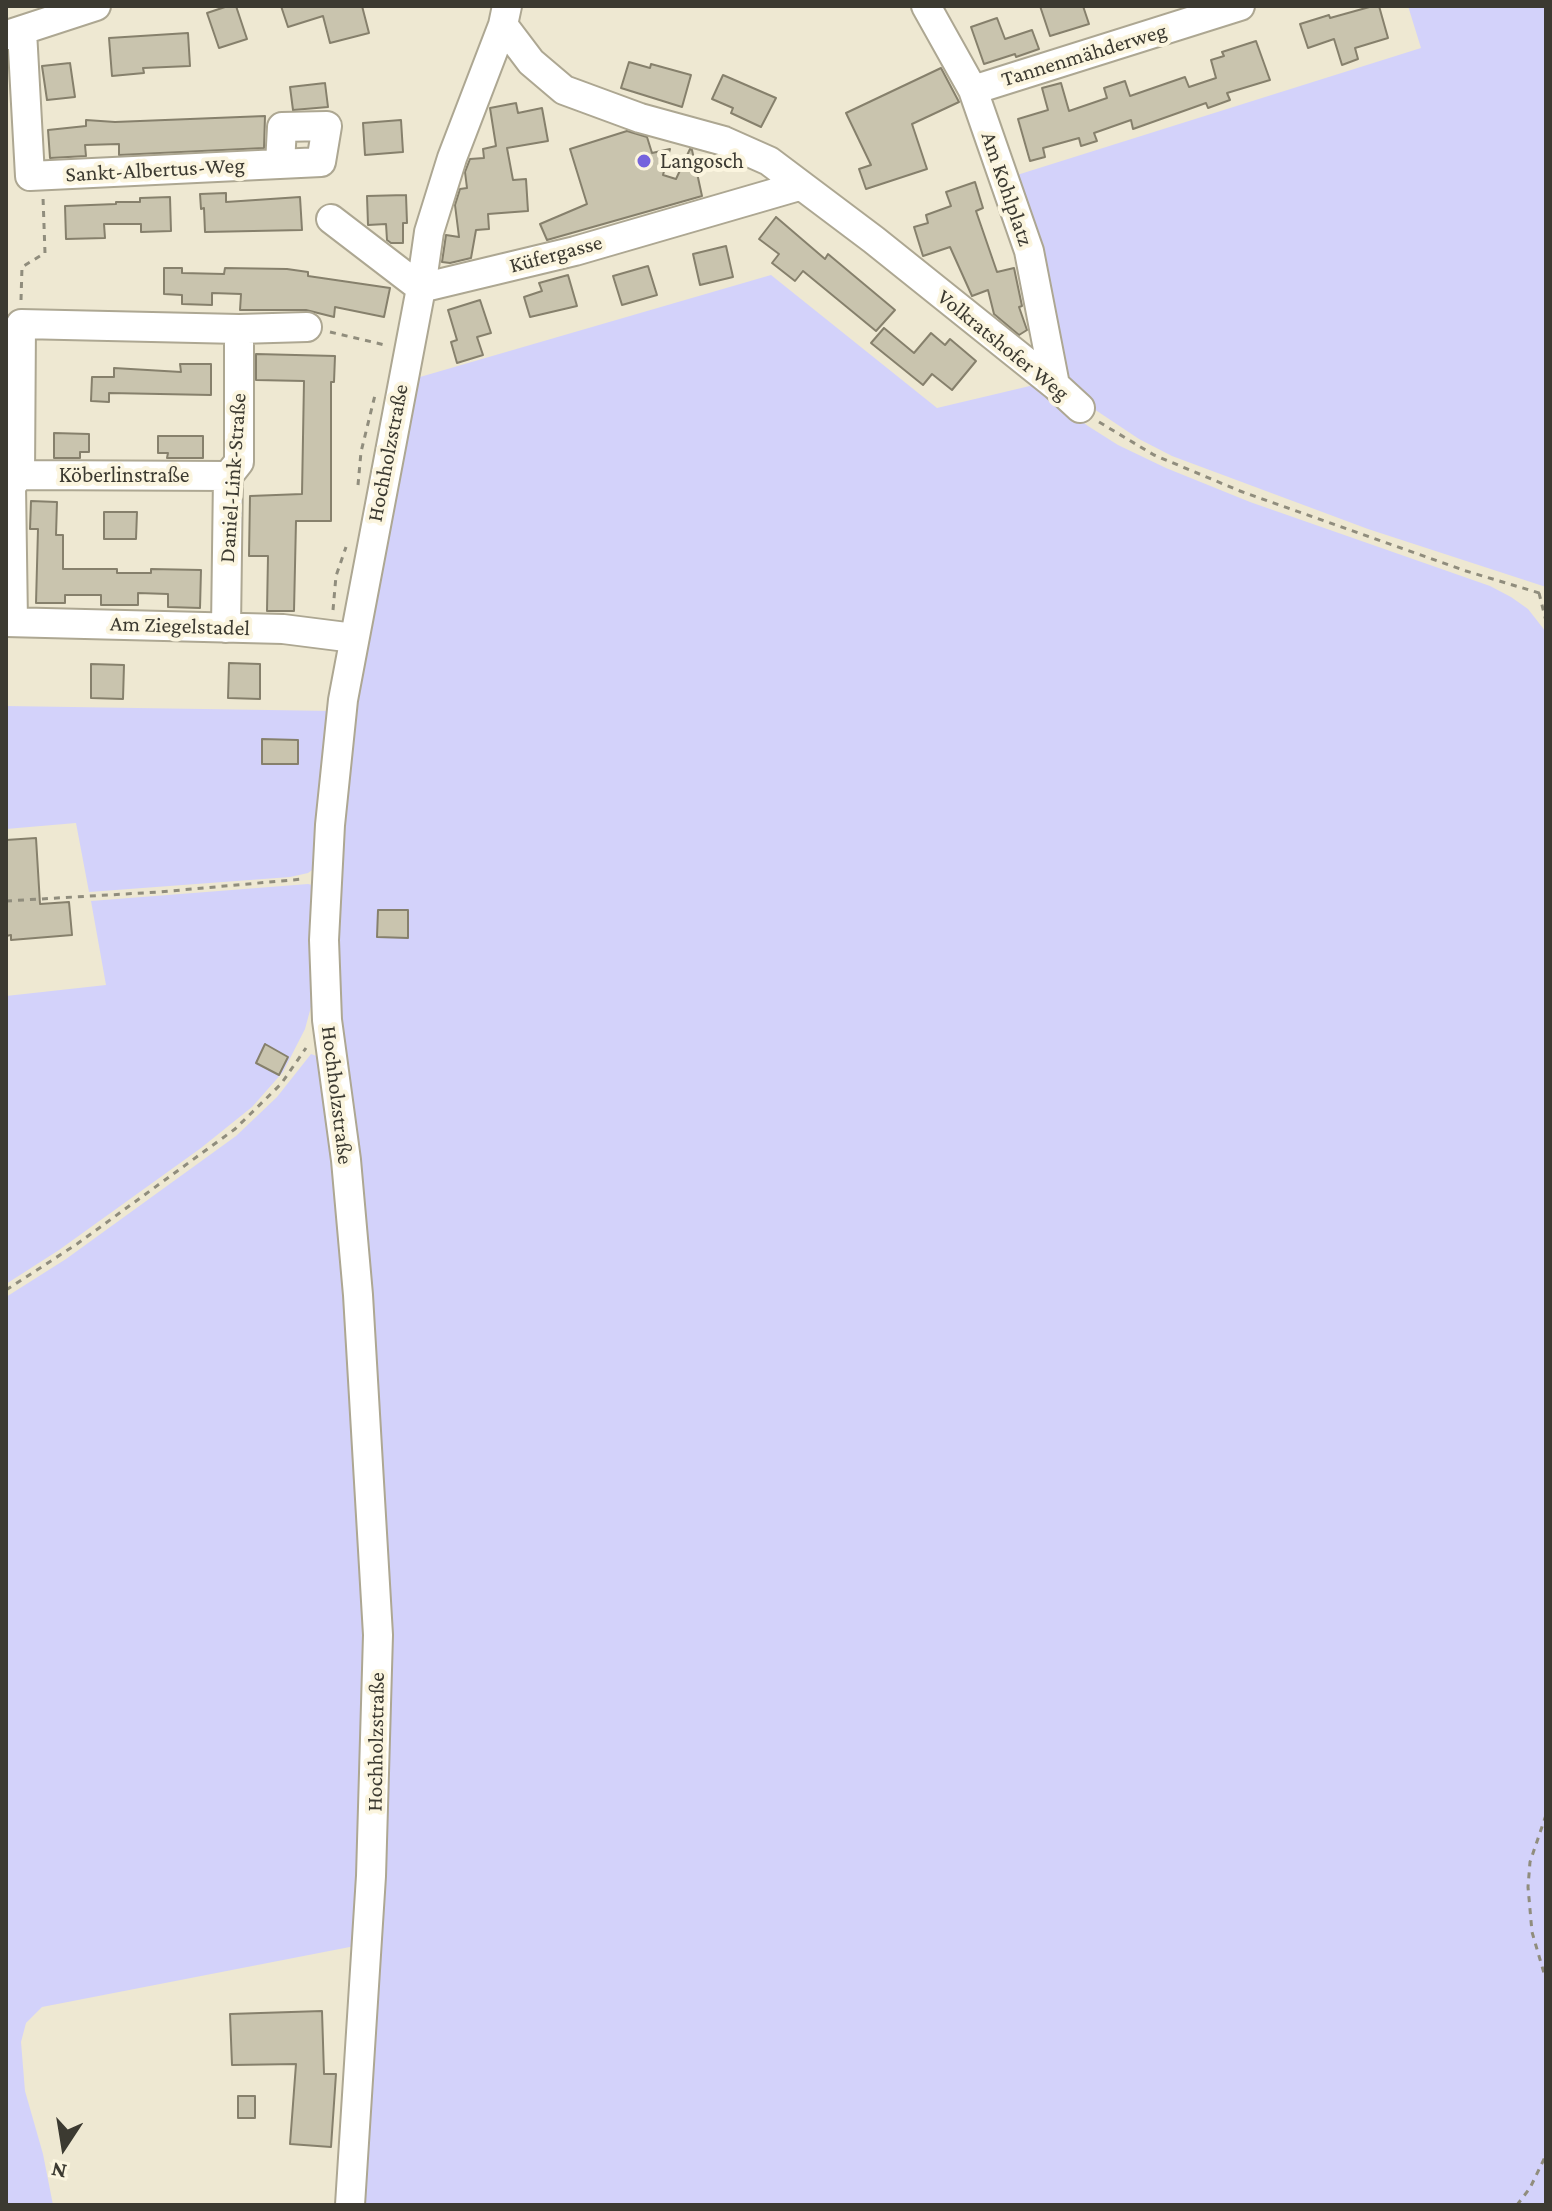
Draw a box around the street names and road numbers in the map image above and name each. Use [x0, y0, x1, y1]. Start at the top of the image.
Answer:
street label: Tannenmähderweg [998, 17, 1170, 93]
street label: Am Kohlplatz [975, 128, 1039, 250]
street label: Sankt-Albertus-Weg [65, 152, 245, 188]
street label: Küfergasse [507, 229, 605, 279]
street label: Volkratshofer Weg [932, 284, 1074, 406]
street label: Hochholzstraße [362, 382, 414, 524]
street label: Daniel-Link-Straße [214, 392, 252, 564]
street label: Köberlinstraße [59, 462, 189, 488]
street label: Am Ziegelstadel [109, 610, 251, 642]
street label: Hochholzstraße [315, 1024, 359, 1166]
street label: Hochholzstraße [362, 1672, 390, 1812]

